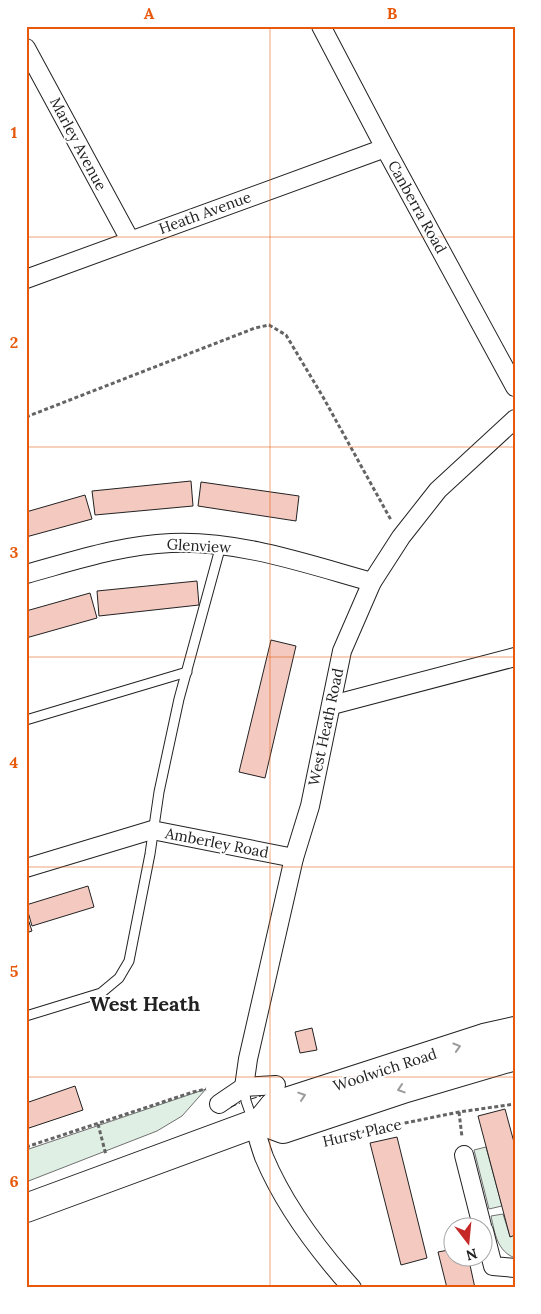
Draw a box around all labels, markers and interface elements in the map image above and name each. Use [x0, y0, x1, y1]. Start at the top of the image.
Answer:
text: A [144, 3, 155, 23]
text: B [387, 3, 398, 23]
street label: Marley Avenue [46, 94, 111, 194]
text: 1 [11, 122, 17, 142]
street label: Canberra Road [384, 157, 451, 257]
street label: Heath Avenue [156, 187, 254, 238]
text: 2 [10, 332, 18, 352]
street label: Glenview [166, 534, 232, 557]
text: 3 [10, 542, 19, 562]
street label: West Heath Road [304, 666, 347, 787]
text: 4 [10, 752, 19, 772]
street label: Amberley Road [163, 823, 270, 862]
text: 5 [10, 961, 19, 981]
district label: West Heath [90, 991, 201, 1016]
one-way arrow [452, 1043, 461, 1053]
street label: Woolwich Road [331, 1044, 439, 1095]
one-way arrow [397, 1084, 405, 1094]
one-way arrow [298, 1092, 306, 1102]
street label: Hurst Place [321, 1114, 403, 1151]
text: 6 [9, 1171, 19, 1191]
north arrow [444, 1216, 494, 1266]
text: N [464, 1244, 479, 1265]

